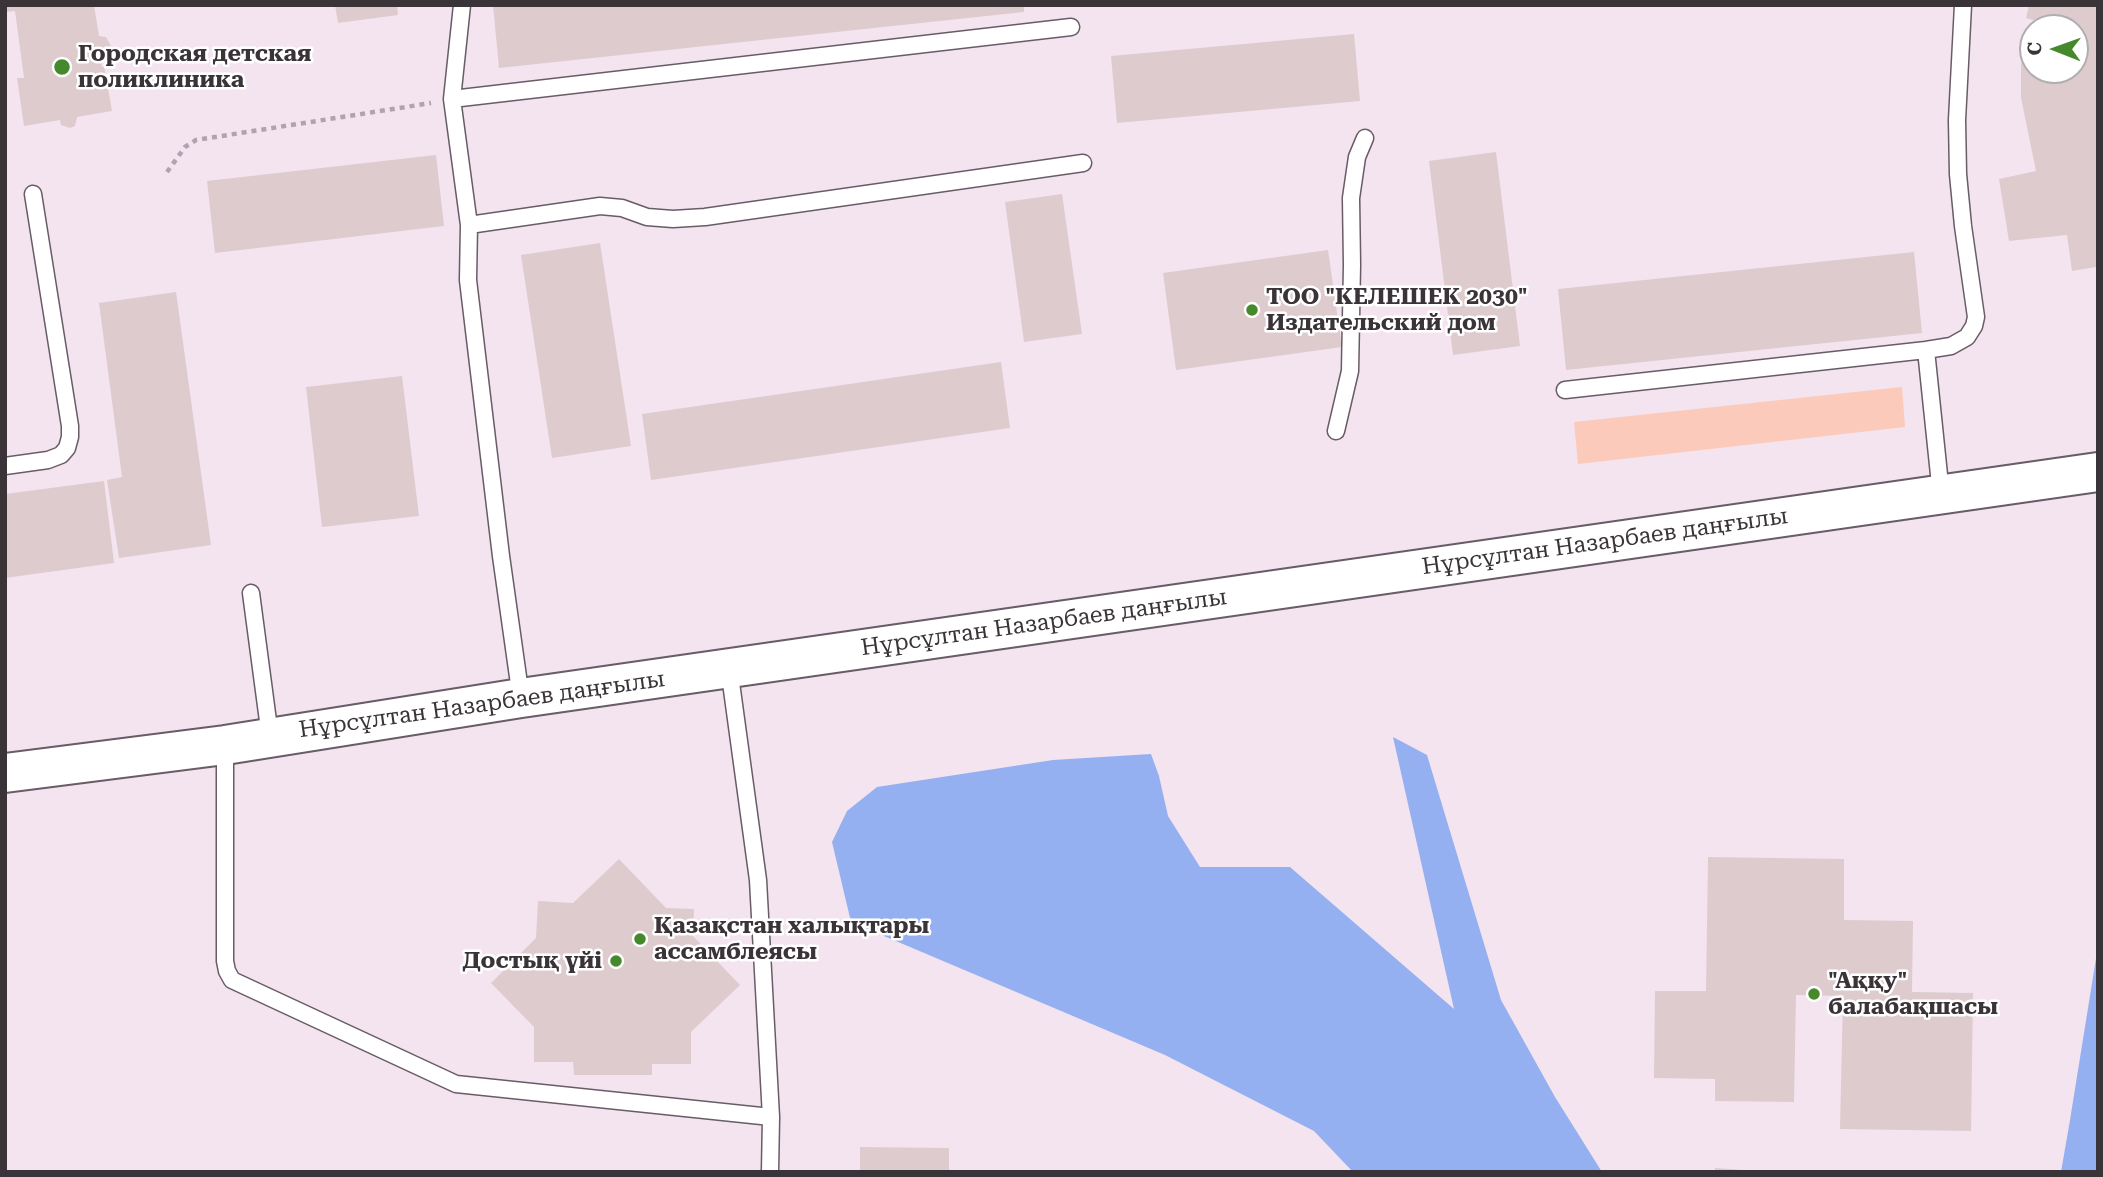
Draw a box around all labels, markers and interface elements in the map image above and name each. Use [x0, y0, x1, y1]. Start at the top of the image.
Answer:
north arrow [2019, 14, 2089, 84]
place label: Городская детская поликлиника [78, 40, 312, 94]
text: С [2023, 42, 2046, 56]
marker: Городская детская поликлиника [52, 57, 72, 77]
place label: ТОО "КЕЛЕШЕК 2030" Издательский дом [1266, 283, 1528, 337]
marker: ТОО "КЕЛЕШЕК 2030" Издательский дом [1244, 302, 1260, 318]
street label: Нұрсұлтан Назарбаев даңғылы [1420, 503, 1790, 581]
street label: Нұрсұлтан Назарбаев даңғылы [859, 584, 1229, 662]
street label: Нұрсұлтан Назарбаев даңғылы [297, 666, 667, 744]
place label: Қазақстан халықтары ассамблеясы [654, 912, 929, 966]
marker: Қазақстан халықтары ассамблеясы [632, 931, 648, 947]
place label: Достық үйі [463, 947, 602, 975]
marker: Достық үйі [608, 953, 624, 969]
place label: "Аққу" балабақшасы [1828, 967, 1998, 1021]
marker: "Аққу" балабақшасы [1806, 986, 1822, 1002]

